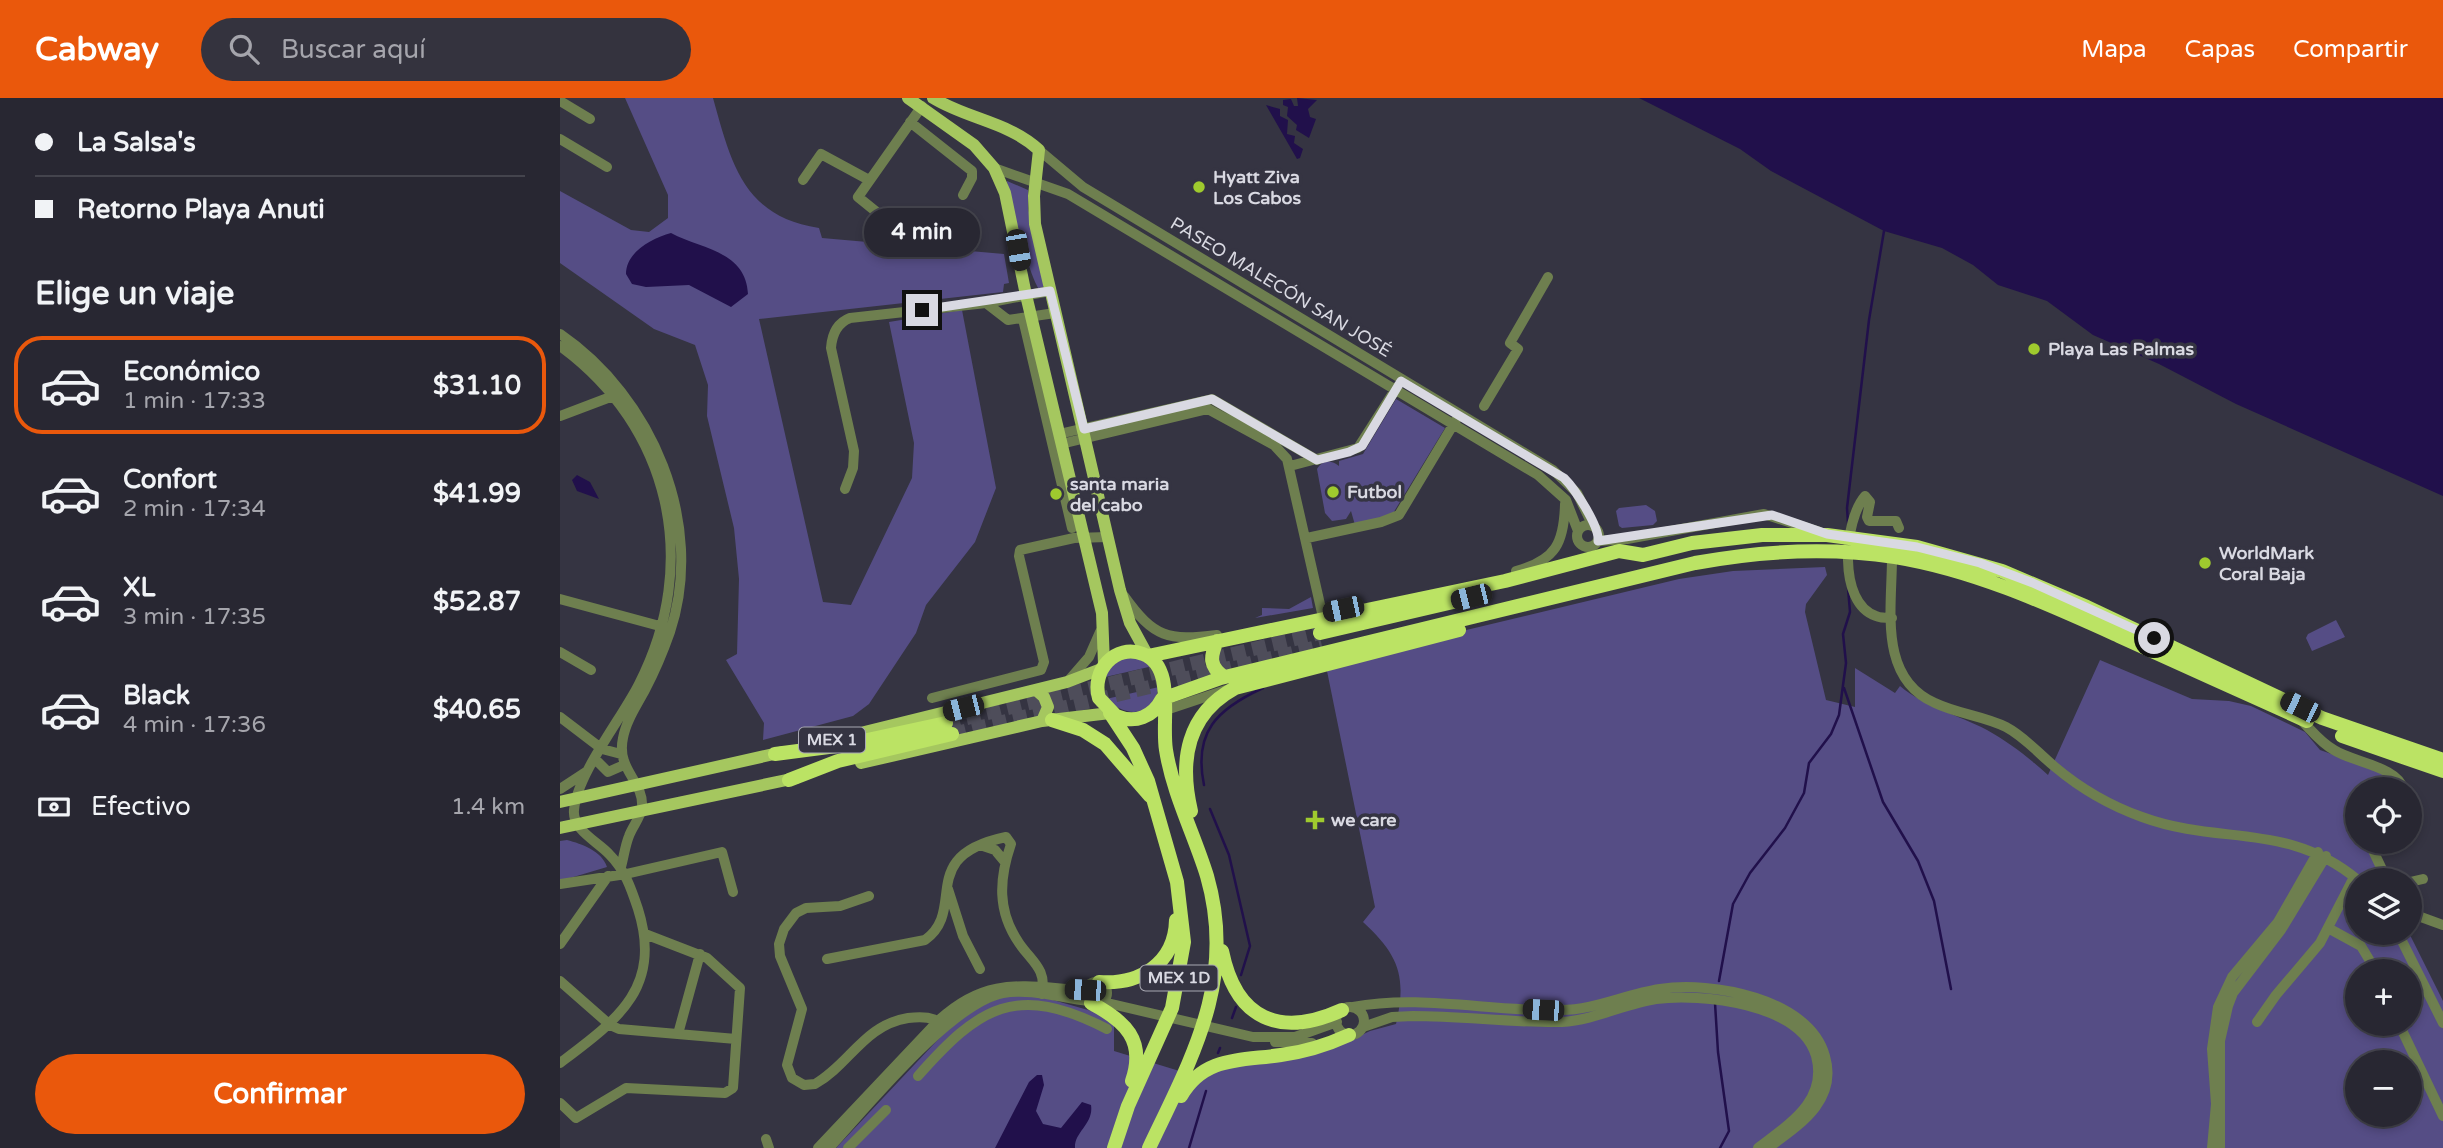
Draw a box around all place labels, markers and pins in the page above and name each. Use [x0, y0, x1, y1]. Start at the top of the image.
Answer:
place label: Hyatt Ziva Los Cabos [1213, 166, 1302, 209]
marker: Hyatt Ziva Los Cabos [1191, 179, 1207, 195]
place label: Playa Las Palmas [2048, 338, 2194, 360]
marker: Playa Las Palmas [2026, 341, 2042, 357]
place label: santa maria del cabo [1070, 473, 1169, 516]
place label: Futbol [1347, 481, 1402, 503]
marker: Futbol [1325, 484, 1341, 500]
marker: santa maria del cabo [1048, 486, 1064, 502]
place label: WorldMark Coral Baja [2219, 542, 2314, 585]
marker: WorldMark Coral Baja [2197, 555, 2213, 571]
place label: we care [1331, 809, 1397, 831]
marker: we care [1305, 810, 1325, 830]

